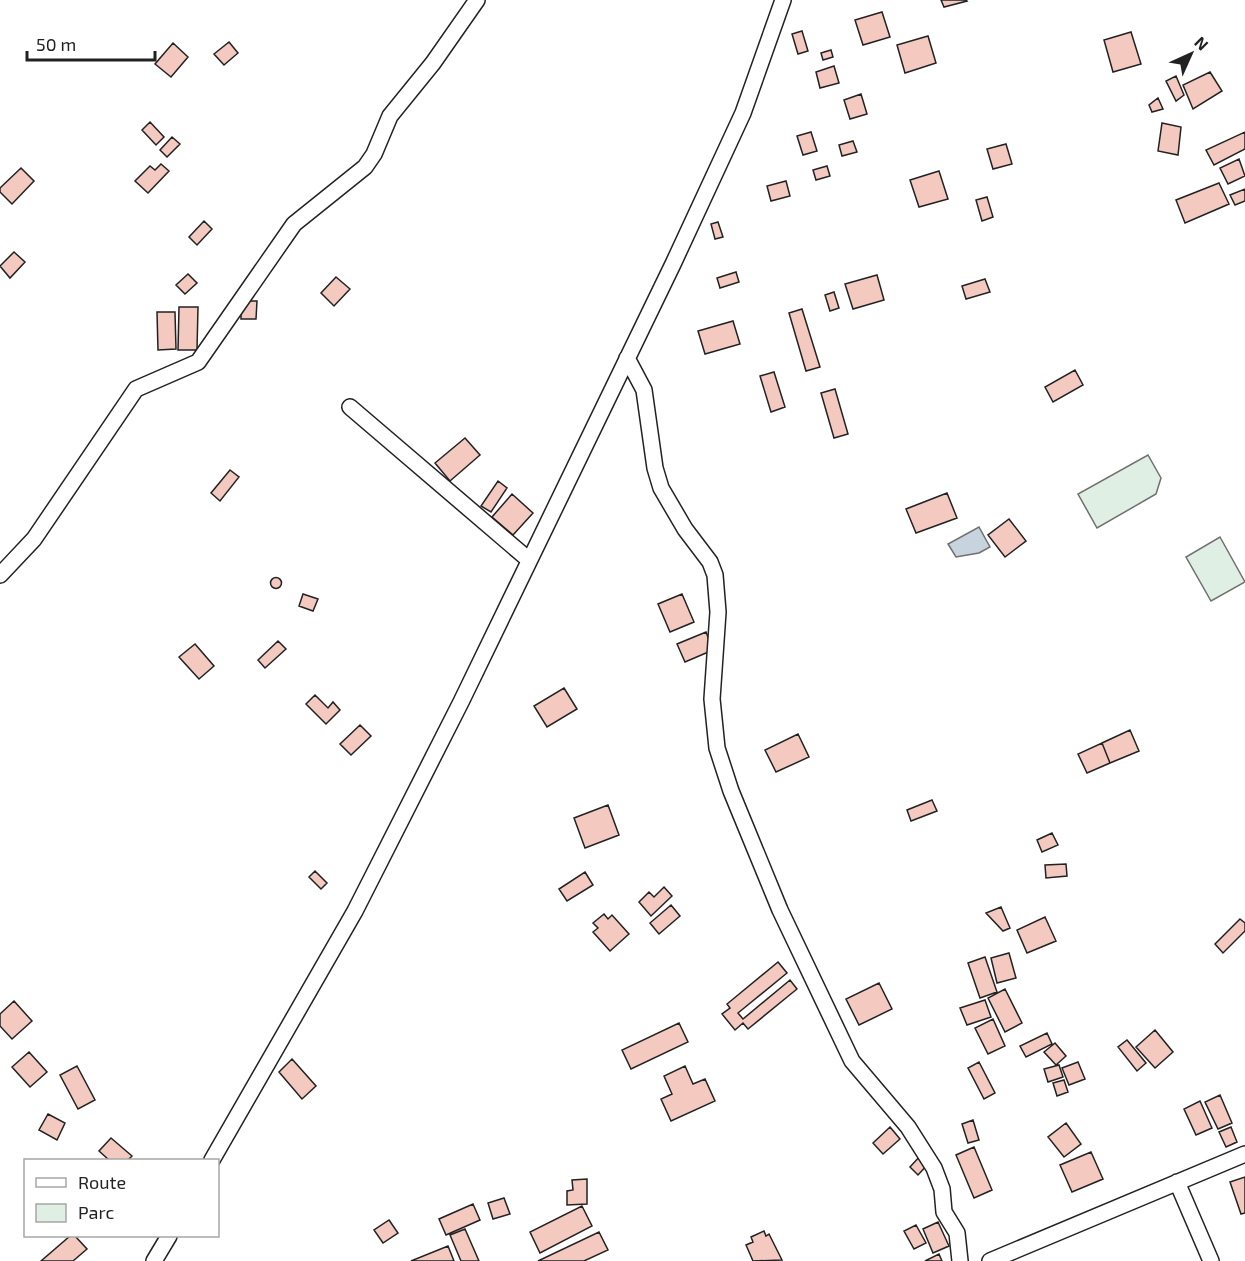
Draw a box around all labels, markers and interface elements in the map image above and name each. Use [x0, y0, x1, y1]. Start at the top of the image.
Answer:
scale bar [27, 24, 154, 62]
north arrow [1161, 24, 1221, 84]
text: N [1191, 32, 1213, 54]
text: 50 m [36, 33, 76, 55]
legend [24, 1159, 219, 1237]
text: Route [78, 1171, 126, 1193]
text: Parc [78, 1201, 114, 1223]

